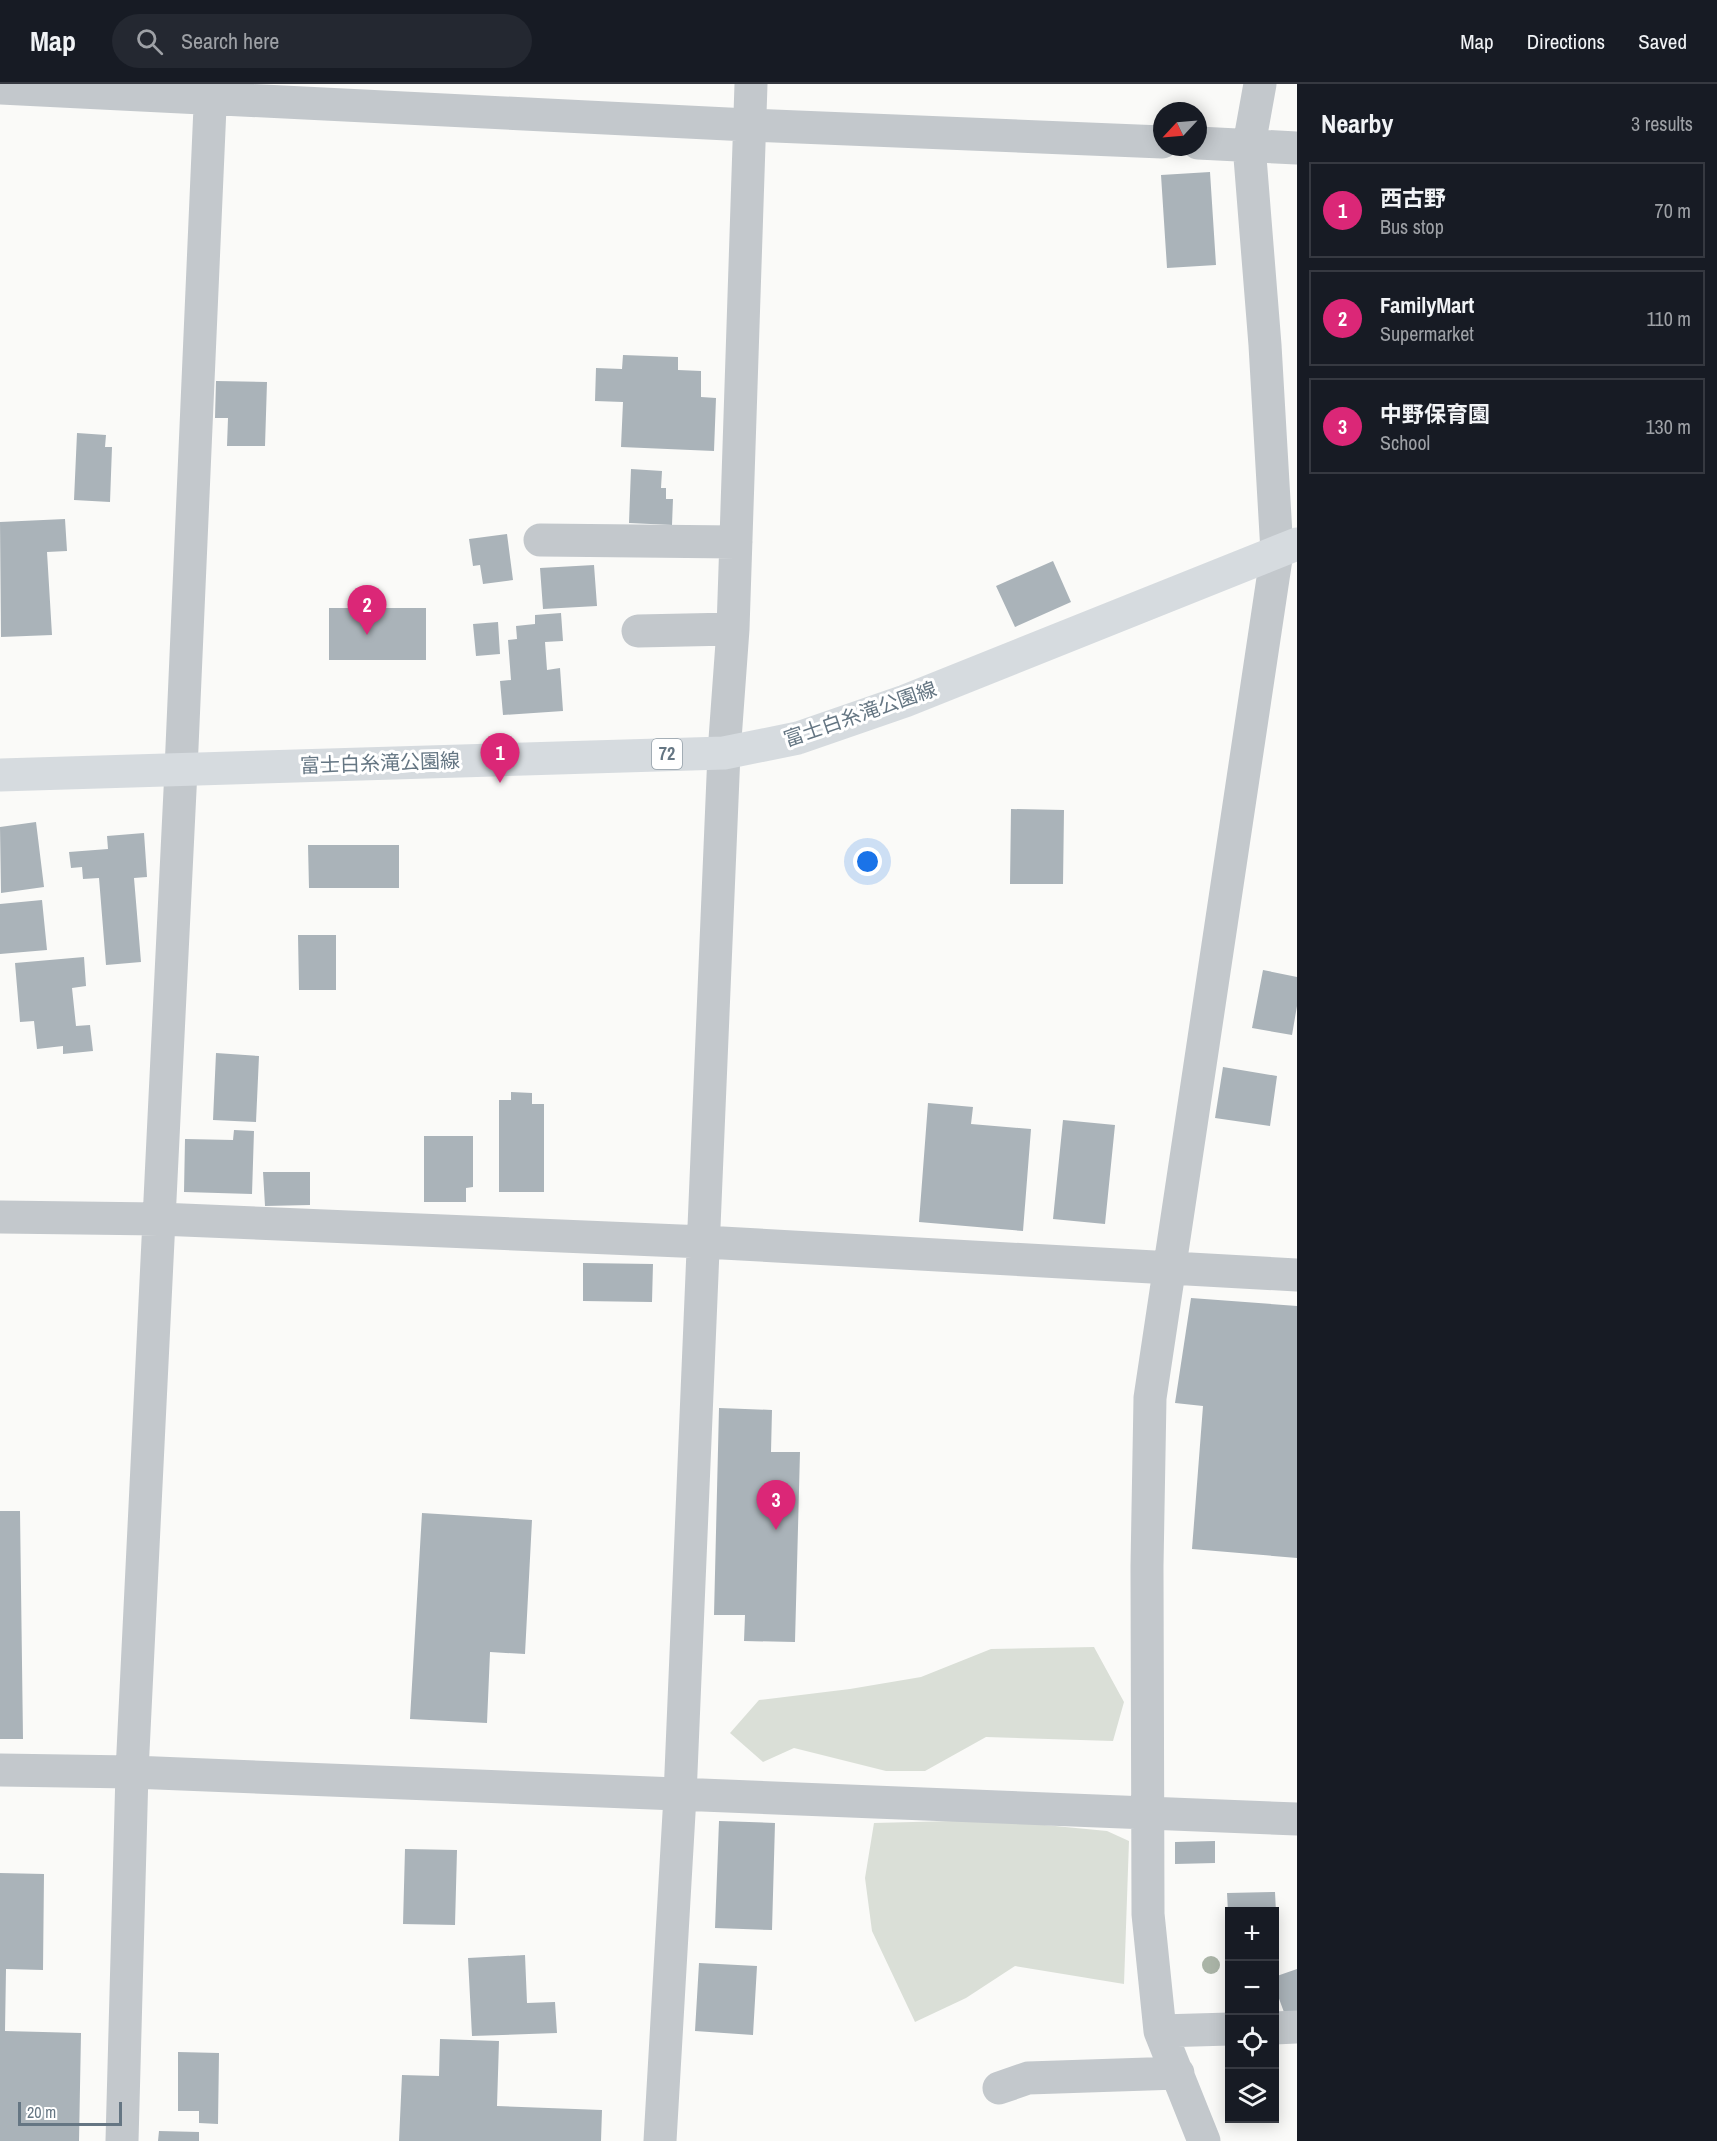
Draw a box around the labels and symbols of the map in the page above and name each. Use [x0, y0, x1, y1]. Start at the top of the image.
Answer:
north arrow [1153, 102, 1207, 156]
pin: 2 [348, 586, 386, 635]
street label: 富士白糸滝公園線 [780, 675, 940, 752]
pin: 1 [480, 734, 520, 783]
road number: 72 [652, 739, 682, 769]
street label: 富士白糸滝公園線 [300, 746, 460, 779]
your location [853, 847, 882, 876]
pin: 3 [756, 1480, 796, 1530]
scale bar [18, 2099, 122, 2126]

